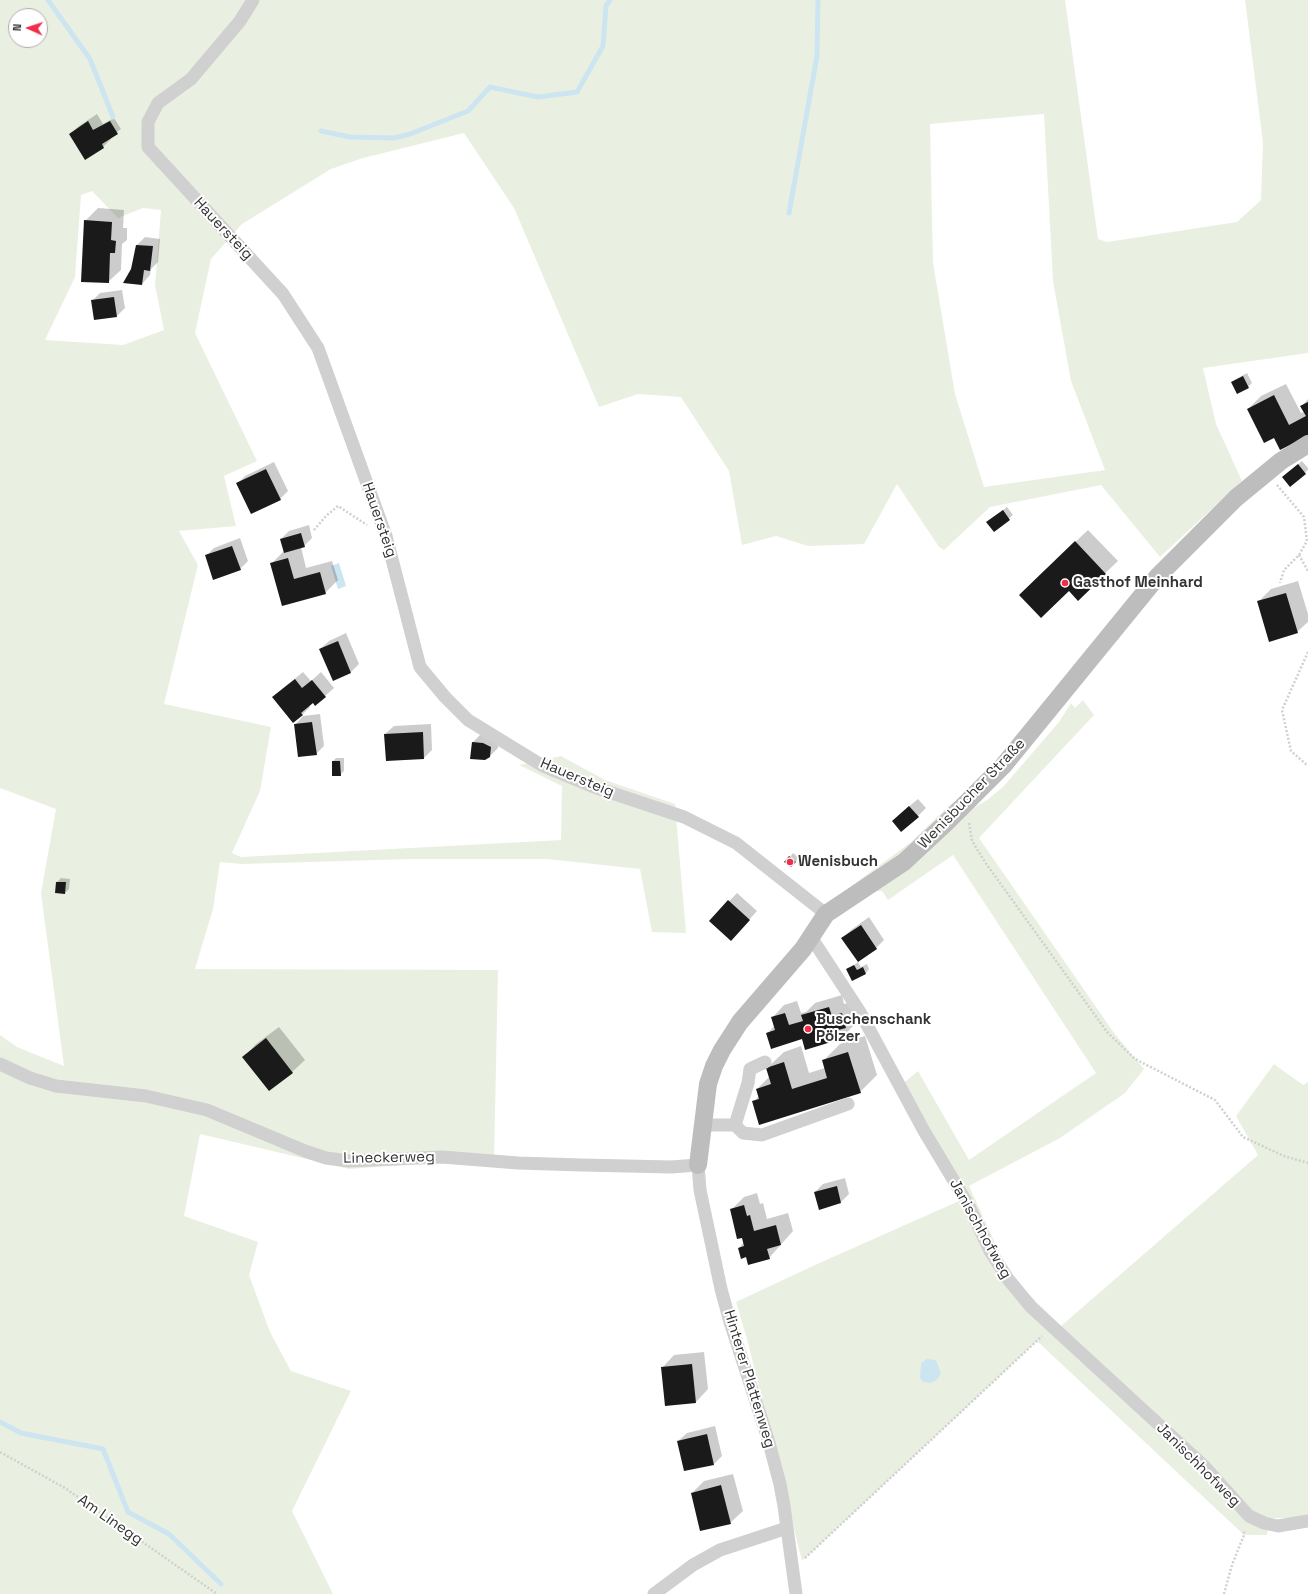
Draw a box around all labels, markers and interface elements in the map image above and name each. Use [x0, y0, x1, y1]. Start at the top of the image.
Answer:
north arrow [8, 8, 48, 48]
text: N [10, 23, 24, 31]
street label: Hauersteig [190, 194, 256, 264]
street label: Hauersteig [358, 480, 400, 560]
place label: Gasthof Meinhard [1073, 574, 1203, 592]
marker: Gasthof Meinhard [1060, 578, 1070, 588]
street label: Wenisbucher Straße [915, 735, 1029, 853]
street label: Hauersteig [537, 754, 617, 802]
place label: Wenisbuch [798, 853, 878, 871]
marker: Wenisbuch [785, 857, 795, 867]
place label: Buschenschank Pölzer [816, 1011, 931, 1046]
marker: Buschenschank Pölzer [803, 1024, 813, 1034]
street label: Lineckerweg [343, 1148, 435, 1168]
street label: Janischhofweg [945, 1176, 1015, 1282]
street label: Hinterer Plattenweg [719, 1308, 779, 1450]
street label: Janischhofweg [1152, 1419, 1244, 1511]
street label: Am Linegg [74, 1491, 146, 1549]

